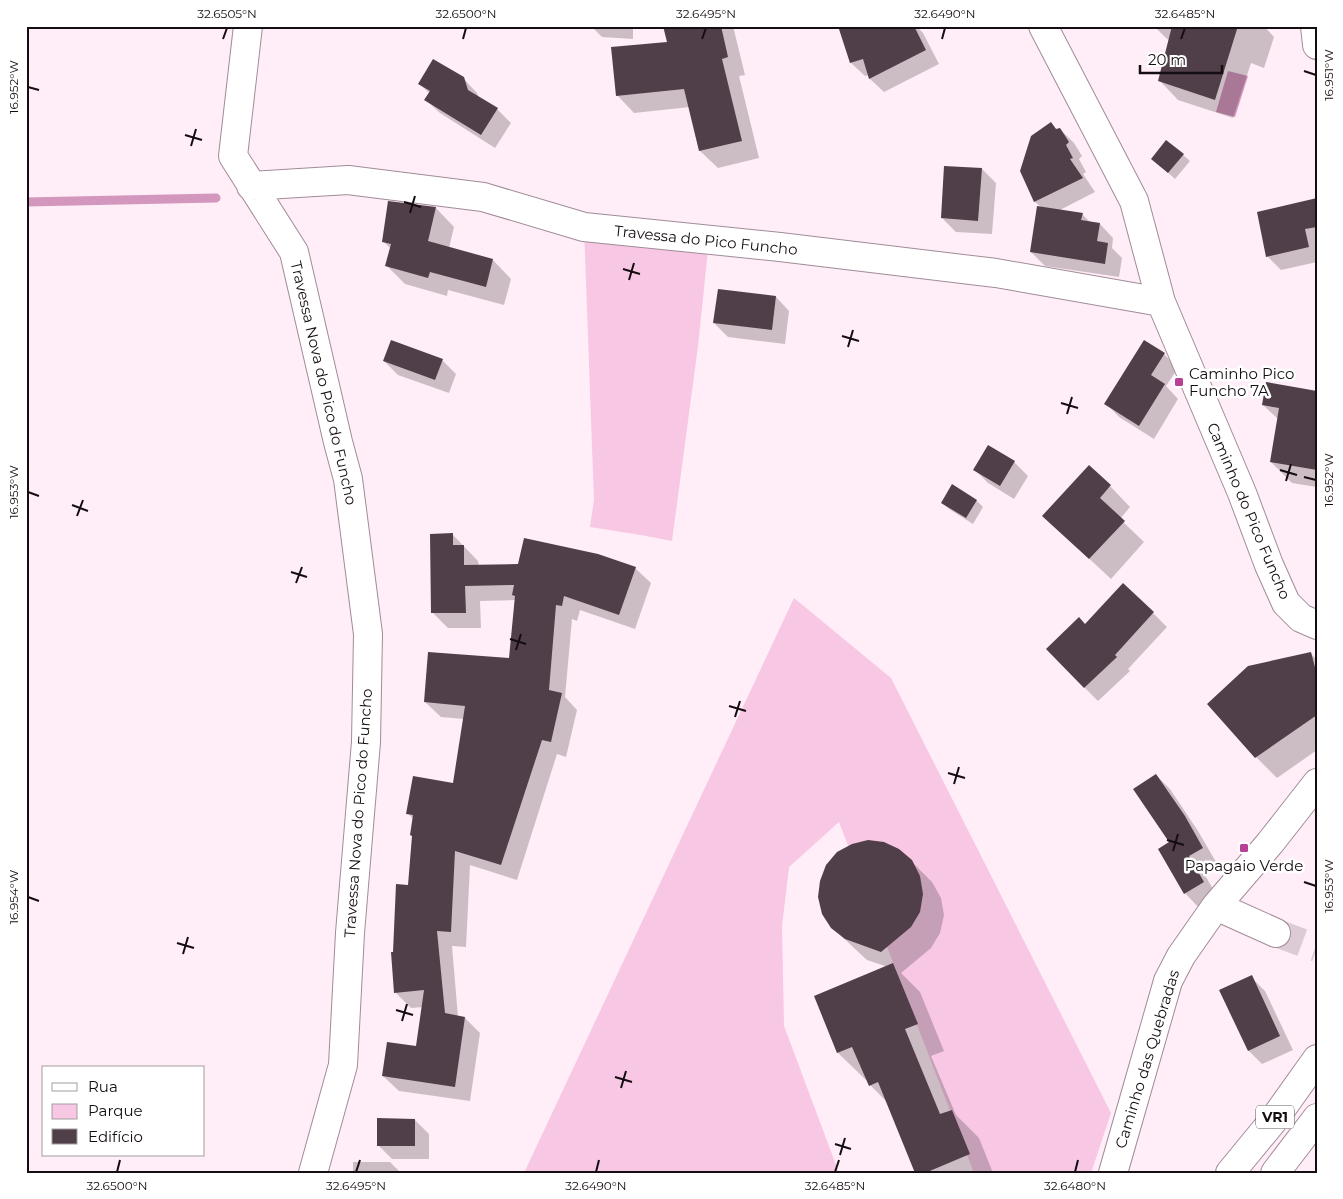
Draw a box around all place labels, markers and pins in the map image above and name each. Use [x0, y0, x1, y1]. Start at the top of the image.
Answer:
place label: Caminho Pico Funcho 7A [1189, 364, 1294, 400]
marker: Caminho Pico Funcho 7A [1173, 376, 1185, 388]
marker: Papagaio Verde [1238, 842, 1250, 854]
place label: Papagaio Verde [1185, 856, 1303, 875]

